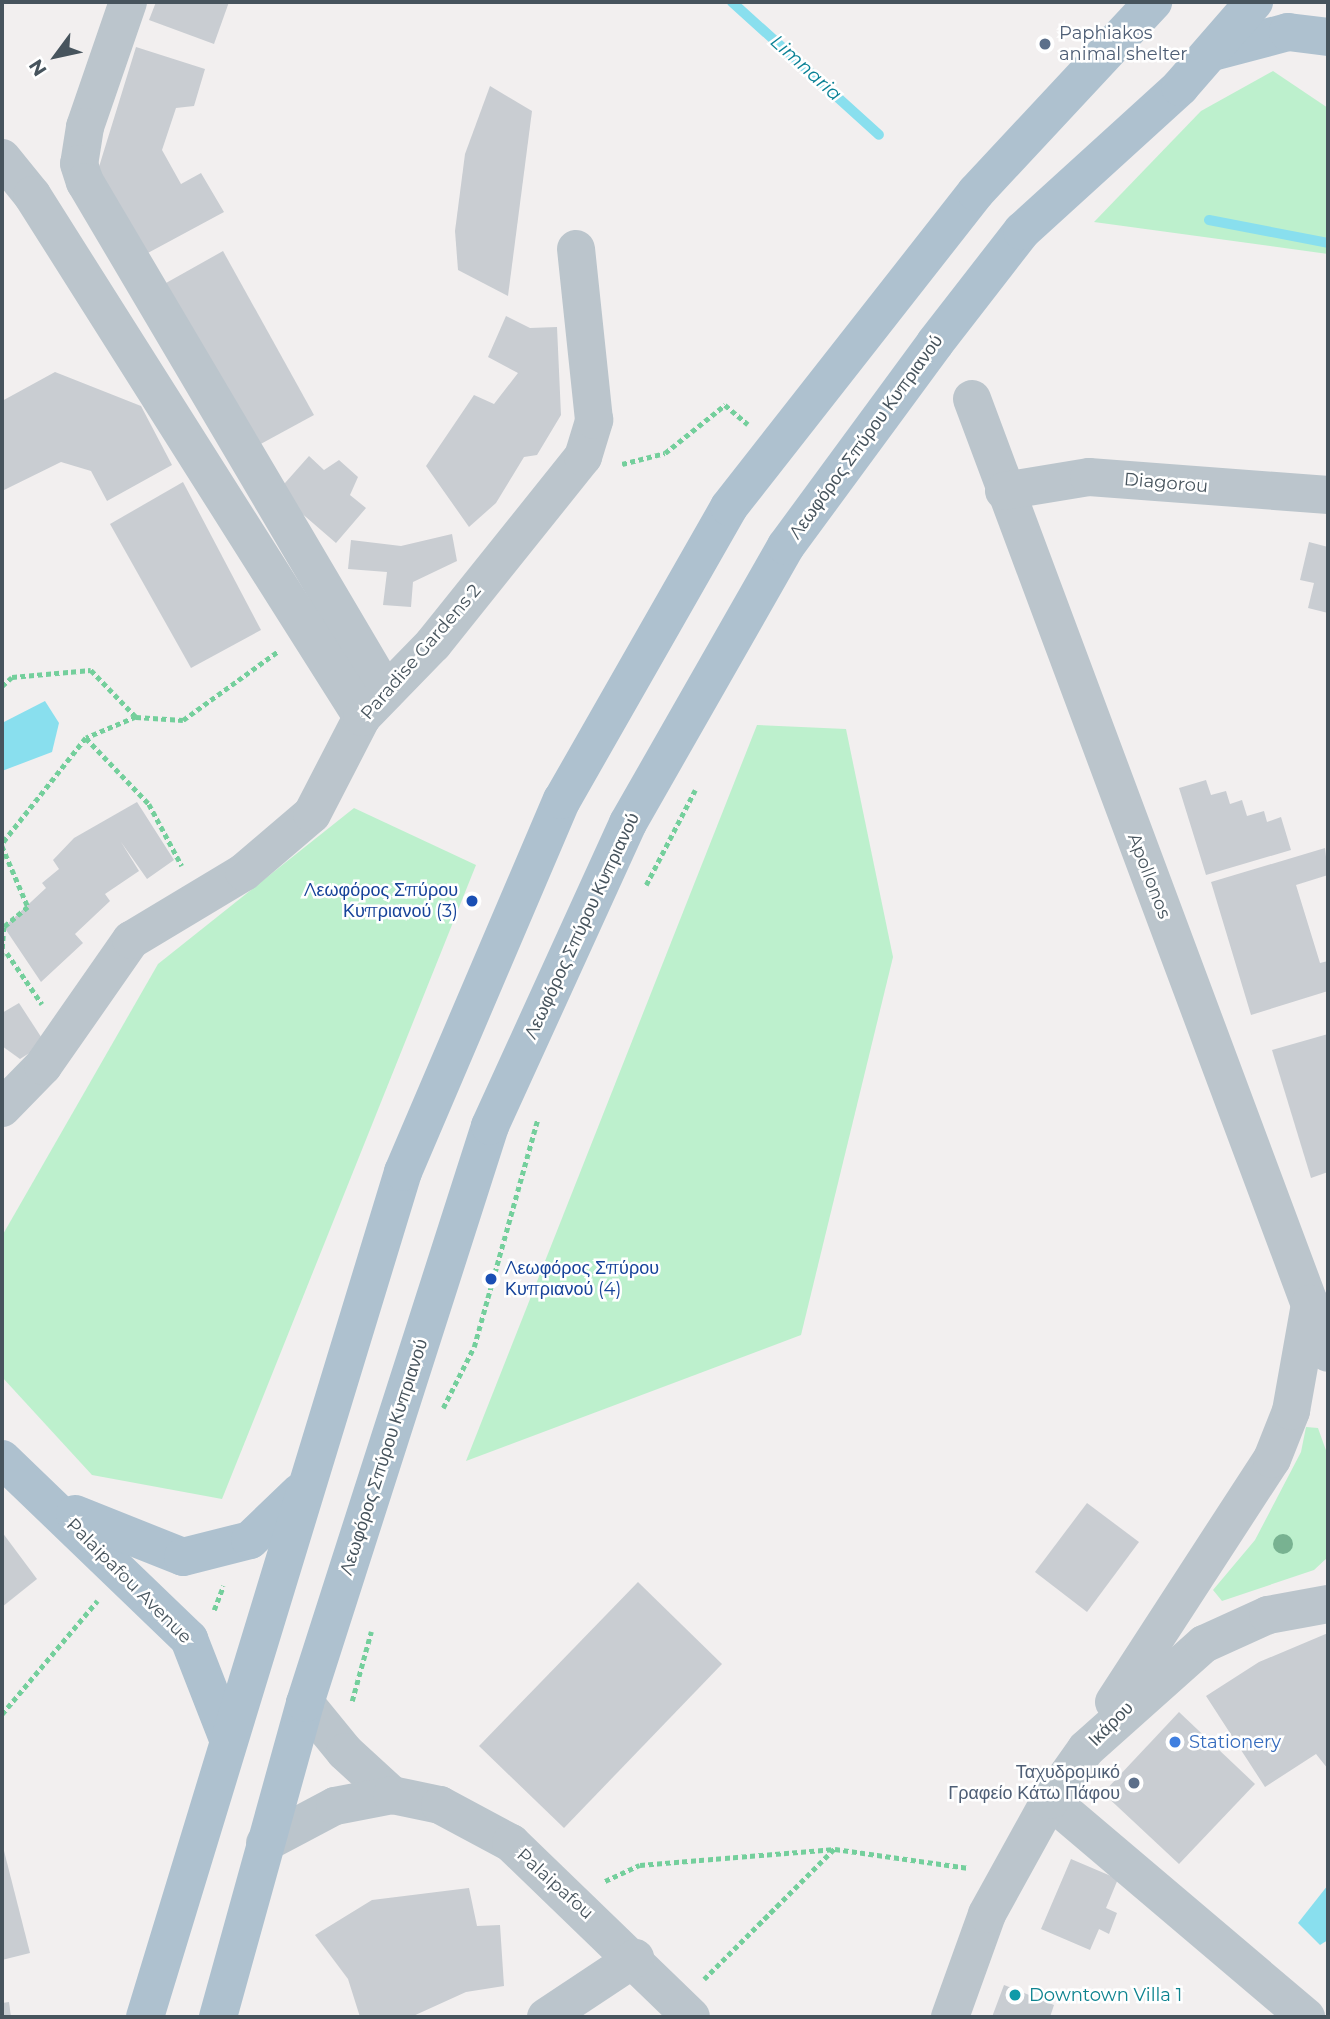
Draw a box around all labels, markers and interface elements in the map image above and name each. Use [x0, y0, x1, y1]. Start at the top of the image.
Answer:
north arrow [21, 21, 91, 91]
place label: Paphiakos animal shelter [1059, 23, 1187, 66]
water label: Limnaria [766, 30, 846, 106]
marker: Paphiakos animal shelter [1037, 36, 1053, 52]
text: N [24, 55, 52, 80]
street label: Λεωφόρος Σπύρου Κυπριανού [785, 331, 947, 543]
street label: Diagorou [1123, 469, 1209, 497]
street label: Paradise Gardens 2 [356, 580, 486, 724]
street label: Λεωφόρος Σπύρου Κυπριανού [520, 809, 644, 1043]
street label: Apollonos [1123, 830, 1175, 922]
place label: Λεωφόρος Σπύρου Κυπριανού (3) [304, 880, 458, 922]
marker: Λεωφόρος Σπύρου Κυπριανού (3) [464, 893, 480, 909]
place label: Λεωφόρος Σπύρου Κυπριανού (4) [505, 1258, 659, 1300]
marker: Λεωφόρος Σπύρου Κυπριανού (4) [483, 1271, 499, 1287]
street label: Λεωφόρος Σπύρου Κυπριανού [336, 1336, 432, 1578]
street label: Palaipafou Avenue [62, 1514, 196, 1648]
street label: Ικάρου [1084, 1697, 1138, 1751]
place label: Stationery [1189, 1731, 1281, 1753]
marker: Stationery [1167, 1734, 1183, 1750]
place label: Ταχυδρομικό Γραφείο Κάτω Πάφου [948, 1762, 1120, 1804]
marker: Ταχυδρομικό Γραφείο Κάτω Πάφου [1126, 1775, 1142, 1791]
street label: Palaipafou [512, 1844, 598, 1924]
place label: Downtown Villa 1 [1029, 1984, 1182, 2006]
marker: Downtown Villa 1 [1007, 1987, 1023, 2003]

